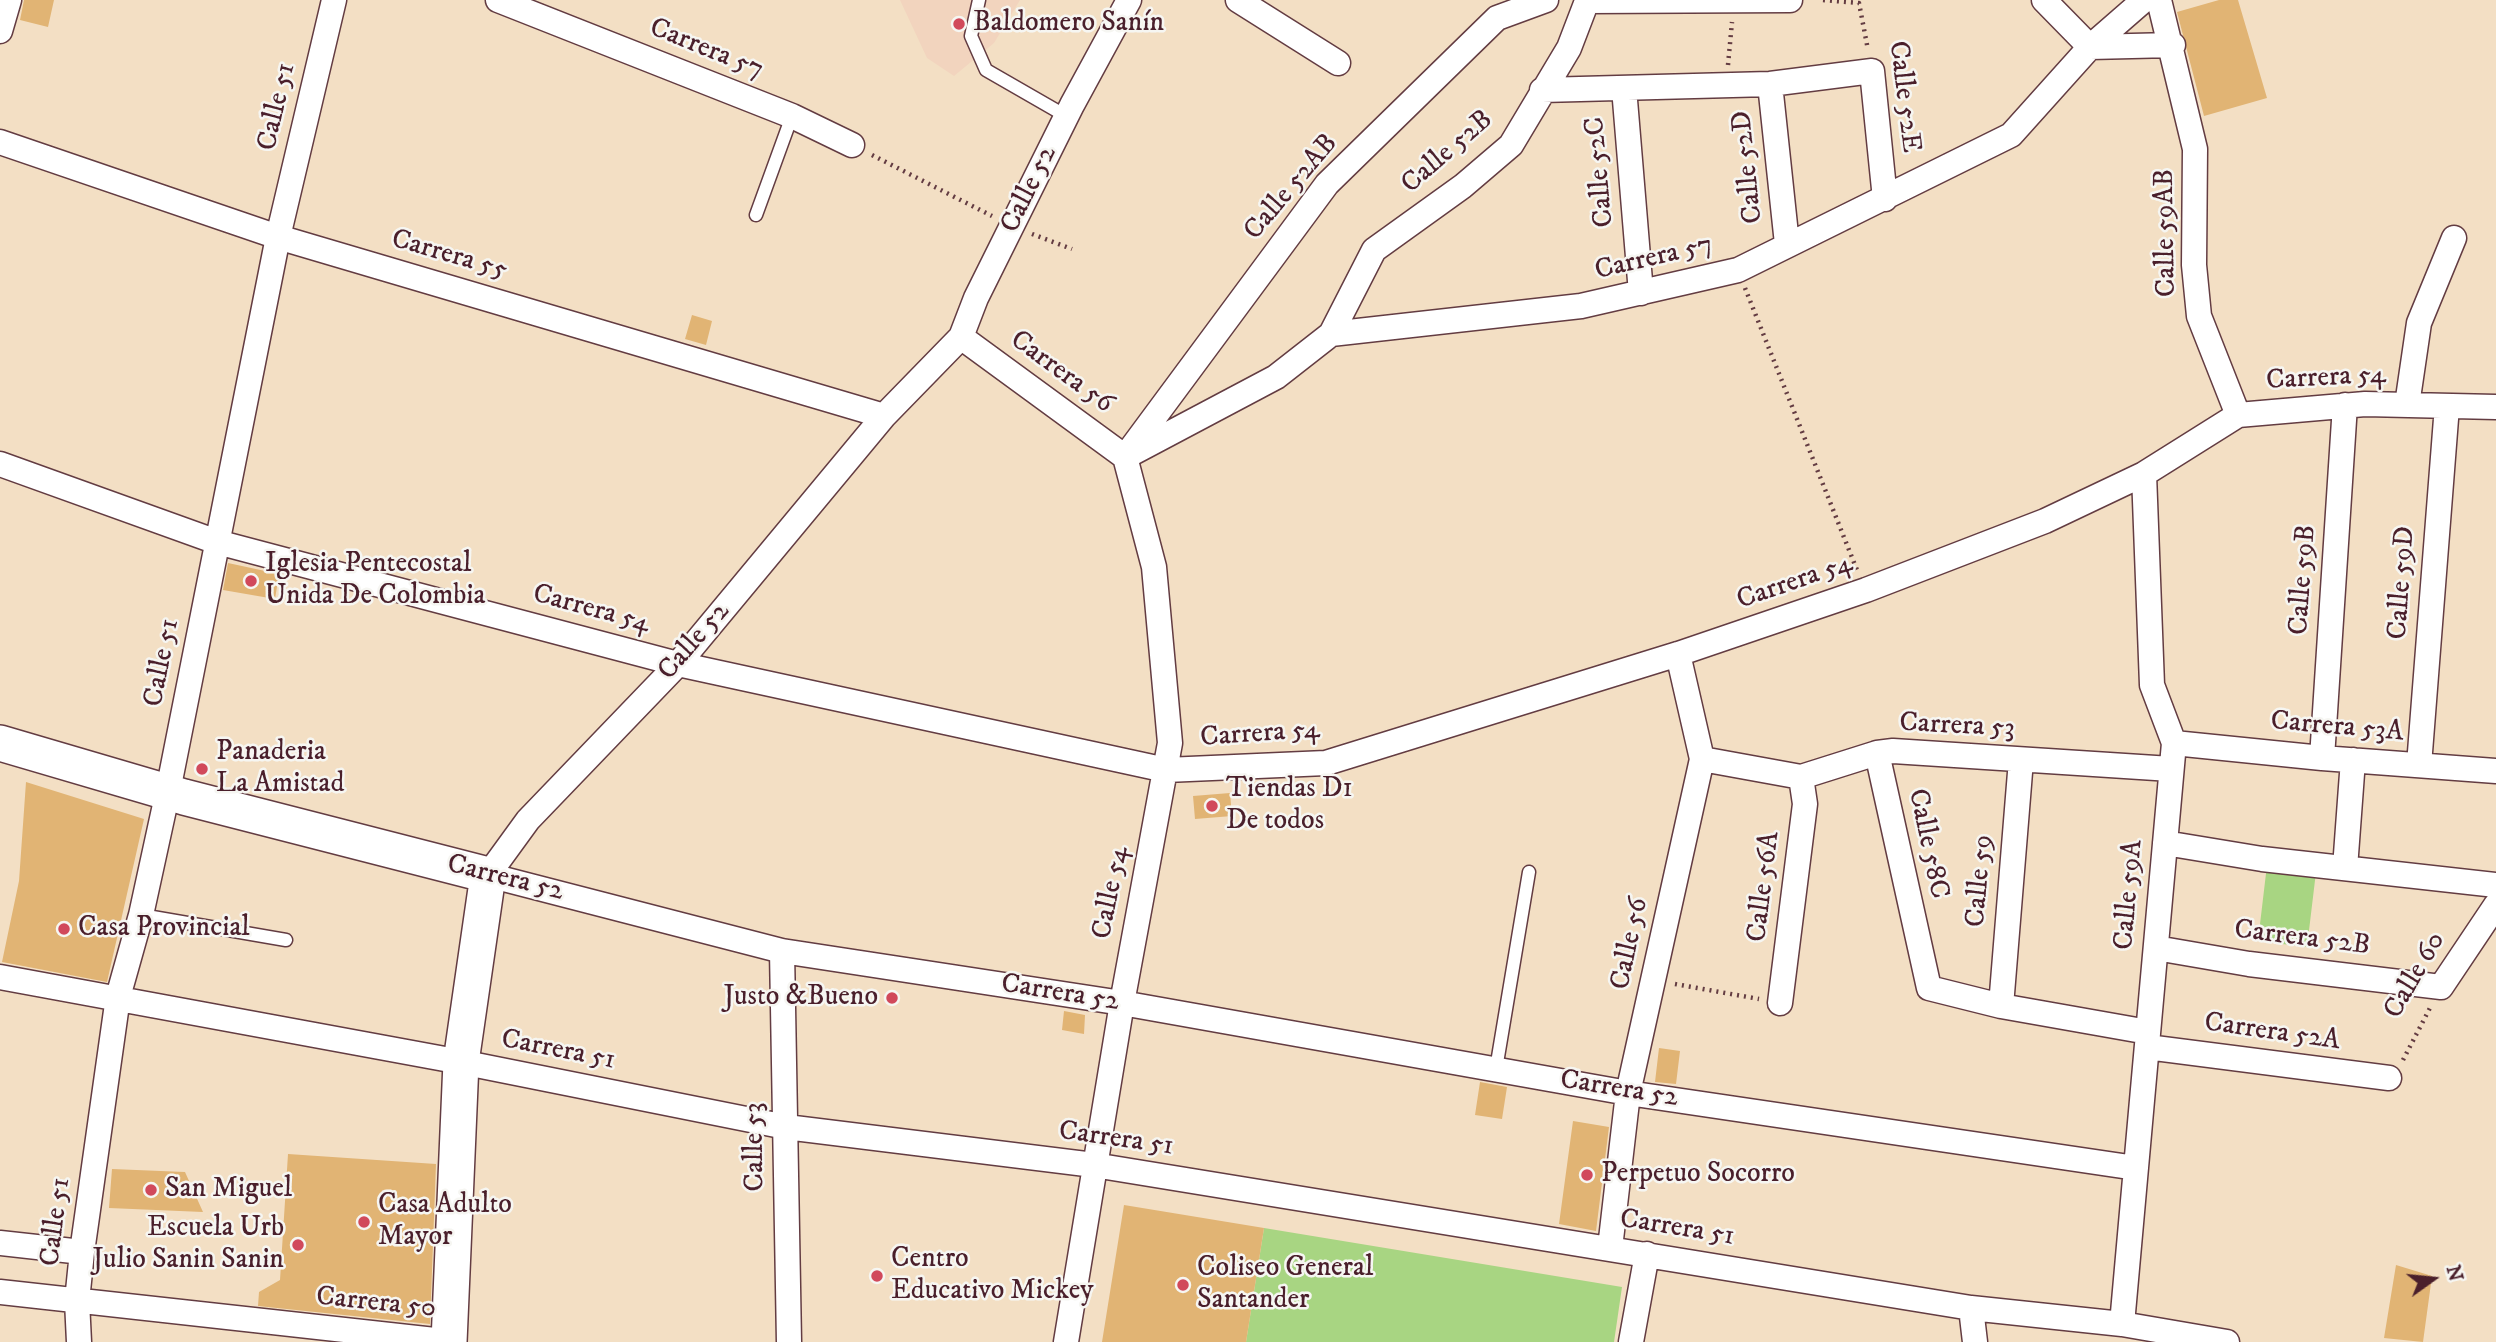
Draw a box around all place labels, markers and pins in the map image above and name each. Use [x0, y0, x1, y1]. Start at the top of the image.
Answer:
place label: Baldomero Sanín [973, 7, 1164, 41]
marker: Baldomero Sanín [951, 16, 967, 32]
place label: Iglesia Pentecostal Unida De Colombia [265, 548, 485, 614]
marker: Iglesia Pentecostal Unida De Colombia [243, 573, 259, 589]
place label: Panaderia La Amistad [216, 736, 344, 802]
marker: Panaderia La Amistad [194, 761, 210, 777]
place label: Tiendas D1 De todos [1226, 773, 1353, 839]
marker: Tiendas D1 De todos [1204, 798, 1220, 814]
place label: Casa Provincial [78, 912, 250, 946]
marker: Casa Provincial [56, 921, 72, 937]
place label: Justo &Bueno [723, 981, 878, 1015]
marker: Justo &Bueno [884, 990, 900, 1006]
place label: Perpetuo Socorro [1601, 1158, 1795, 1192]
marker: Perpetuo Socorro [1579, 1167, 1595, 1183]
place label: San Miguel [165, 1173, 292, 1207]
marker: San Miguel [143, 1182, 159, 1198]
place label: Casa Adulto Mayor [378, 1189, 512, 1255]
place label: Escuela Urb Julio Sanin Sanin [92, 1212, 284, 1278]
marker: Casa Adulto Mayor [356, 1214, 372, 1230]
marker: Escuela Urb Julio Sanin Sanin [290, 1237, 306, 1253]
place label: Centro Educativo Mickey [891, 1243, 1094, 1309]
place label: Coliseo General Santander [1197, 1252, 1373, 1318]
marker: Centro Educativo Mickey [869, 1268, 885, 1284]
marker: Coliseo General Santander [1175, 1277, 1191, 1293]

